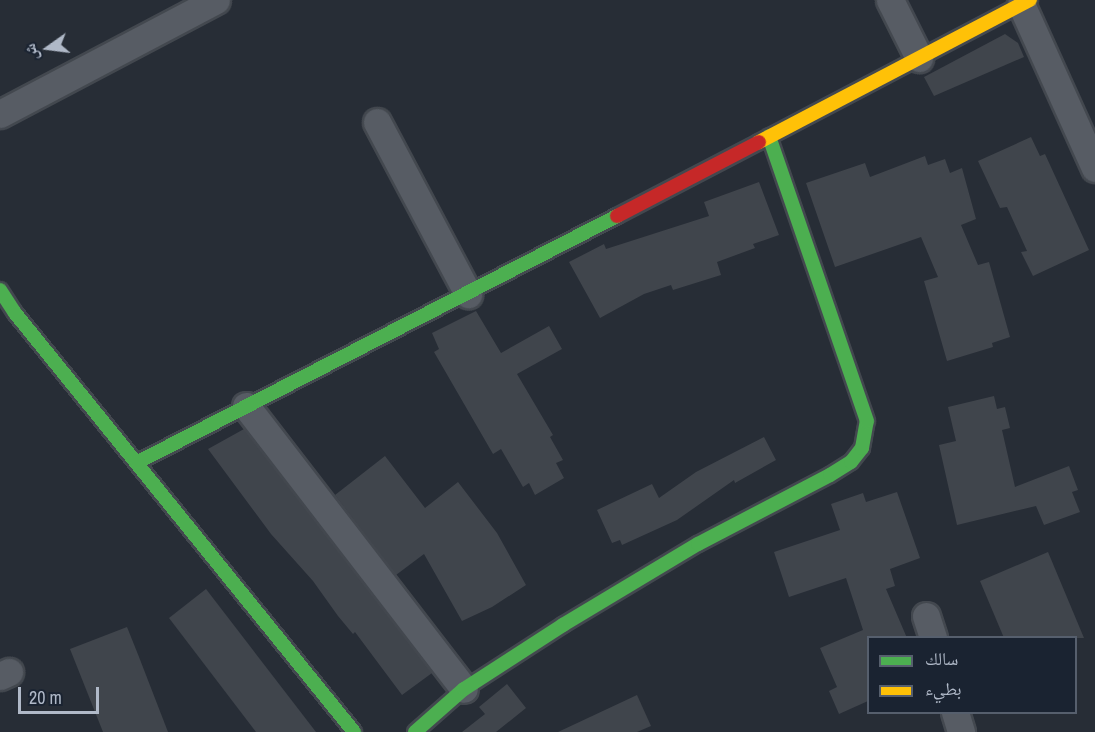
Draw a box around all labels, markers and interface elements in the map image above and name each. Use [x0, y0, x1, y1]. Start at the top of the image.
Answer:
north arrow [18, 18, 78, 78]
text: ش [18, 41, 43, 63]
legend [867, 636, 1077, 714]
text: سالك [925, 646, 958, 671]
scale bar [21, 675, 102, 713]
text: بطيء [925, 676, 962, 701]
text: 20 m [29, 685, 62, 710]

